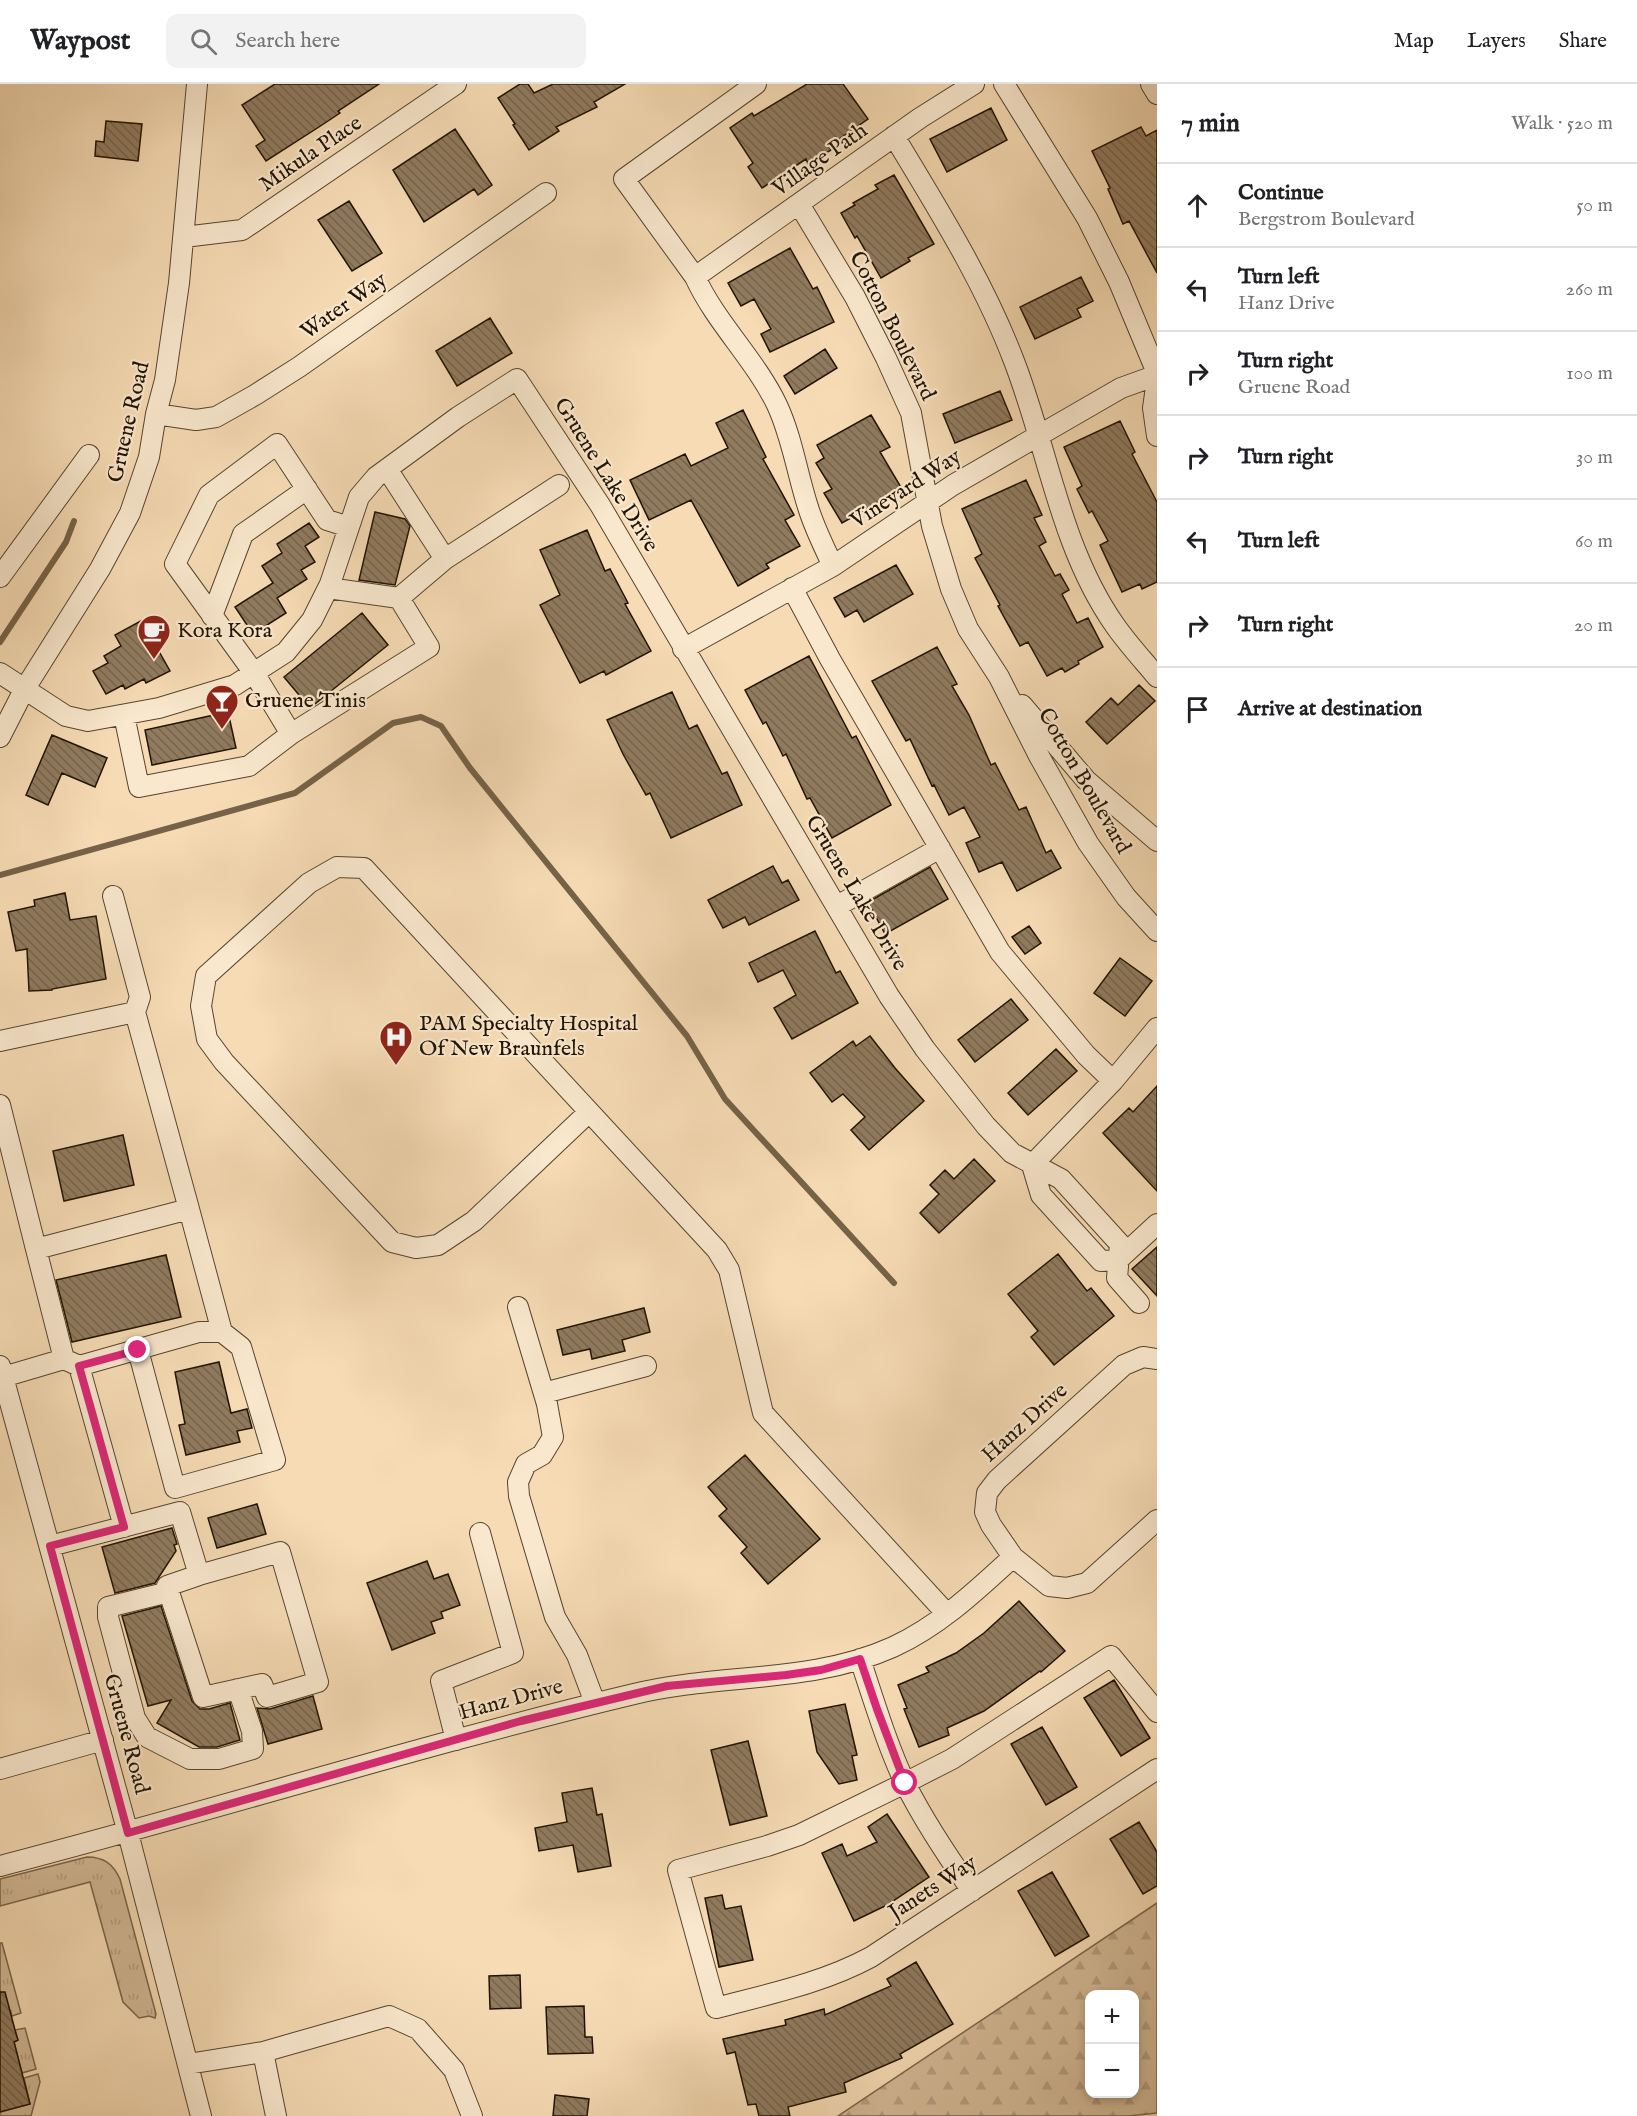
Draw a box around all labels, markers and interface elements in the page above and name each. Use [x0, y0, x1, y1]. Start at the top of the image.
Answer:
search box [166, 14, 586, 68]
text: Waypost [30, 24, 130, 59]
icon: search [187, 25, 220, 58]
text: Search here [235, 27, 340, 55]
text: Map [1394, 28, 1434, 55]
text: Layers [1467, 28, 1526, 55]
text: Share [1559, 28, 1607, 55]
text: 7 min [1181, 107, 1240, 140]
street label: Mikula Place [254, 109, 368, 199]
text: Walk · 520 m [1511, 111, 1613, 136]
street label: Village Path [766, 117, 873, 204]
text: Continue [1238, 179, 1324, 207]
icon: ahead [1181, 189, 1214, 222]
text: 50 m [1576, 193, 1613, 218]
text: Bergstrom Boulevard [1238, 207, 1415, 232]
street label: Cotton Boulevard [842, 247, 942, 406]
text: Turn left [1238, 263, 1320, 291]
street label: Water Way [295, 266, 393, 346]
icon: left [1181, 273, 1214, 306]
text: 260 m [1566, 277, 1613, 302]
text: Hanz Drive [1238, 291, 1335, 316]
text: Turn right [1238, 347, 1333, 375]
icon: right [1181, 357, 1214, 390]
street label: Gruene Road [101, 358, 157, 485]
text: 100 m [1566, 361, 1613, 386]
text: Gruene Road [1238, 375, 1350, 400]
street label: Gruene Lake Drive [547, 393, 665, 557]
icon: right [1181, 441, 1214, 474]
street label: Vineyard Way [844, 443, 967, 536]
text: Turn right [1238, 443, 1333, 471]
text: 30 m [1576, 445, 1613, 470]
icon: left [1181, 525, 1214, 558]
text: Turn left [1238, 527, 1320, 555]
text: 60 m [1575, 529, 1613, 554]
icon: right [1181, 609, 1214, 642]
text: Turn right [1238, 611, 1333, 639]
cafe icon: Kora Kora [136, 613, 172, 660]
text: 20 m [1574, 613, 1613, 638]
place label: Kora Kora [177, 617, 273, 645]
bar icon: Gruene Tinis [204, 683, 240, 730]
place label: Gruene Tinis [245, 687, 366, 715]
icon: arrive [1181, 693, 1214, 726]
text: Arrive at destination [1238, 695, 1422, 723]
street label: Cotton Boulevard [1031, 703, 1137, 859]
street label: Gruene Lake Drive [799, 810, 913, 976]
place label: PAM Specialty Hospital Of New Braunfels [419, 1010, 638, 1063]
hospital icon: PAM Specialty Hospital Of New Braunfels [378, 1019, 414, 1066]
route end [124, 1336, 150, 1362]
street label: Hanz Drive [976, 1377, 1074, 1469]
street label: Gruene Road [97, 1671, 156, 1797]
street label: Hanz Drive [456, 1673, 566, 1727]
route start [891, 1769, 917, 1795]
street label: Janets Way [881, 1849, 983, 1928]
map controls [1085, 1990, 1139, 2098]
button: + [1085, 1990, 1139, 2044]
button: − [1085, 2044, 1139, 2098]

